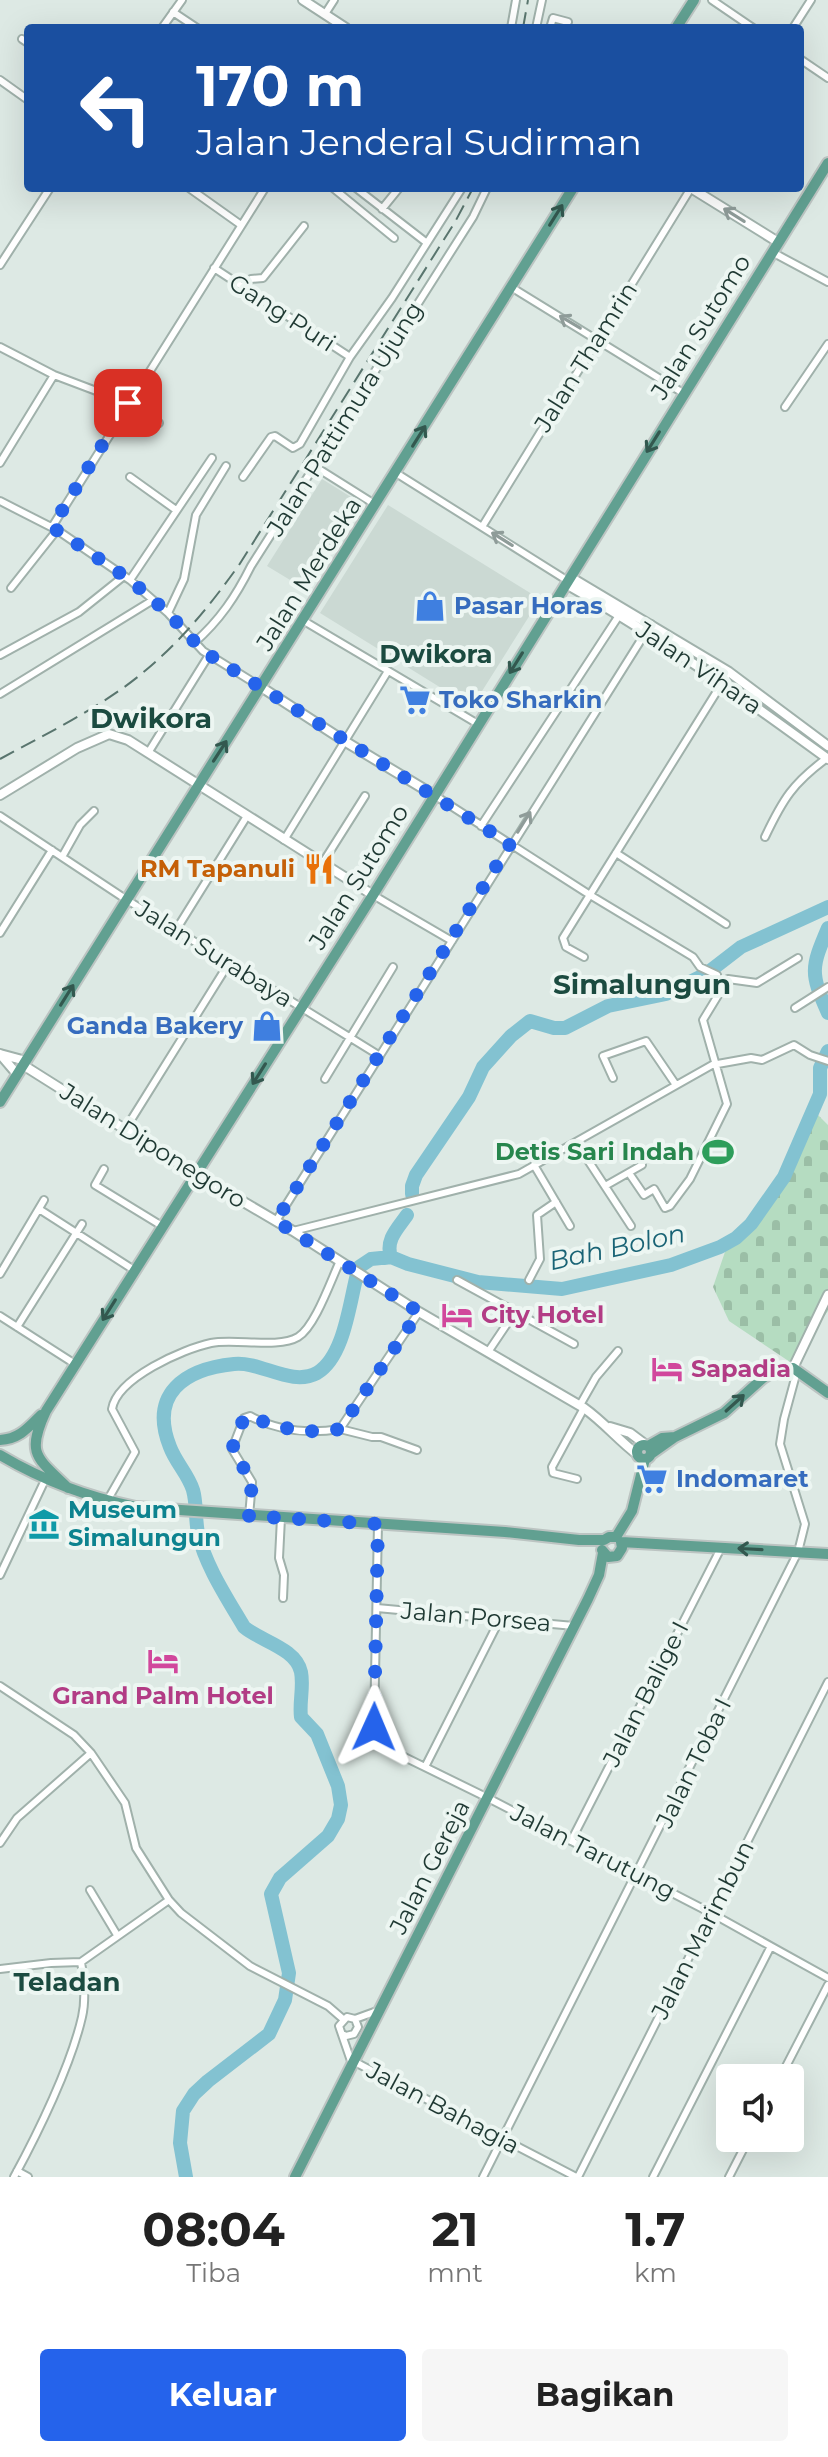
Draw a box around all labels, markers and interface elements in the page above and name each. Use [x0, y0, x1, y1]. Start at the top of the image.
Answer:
text: 170 m [196, 52, 364, 120]
icon: left [64, 56, 168, 160]
text: Jalan Jenderal Sudirman [196, 120, 642, 164]
one-way arrow [548, 204, 564, 227]
one-way arrow [724, 207, 746, 223]
street label: Jalan Sutomo [644, 249, 757, 405]
street label: Gang Puri [224, 267, 341, 358]
street label: Jalan Thamrin [527, 277, 643, 438]
street label: Jalan Pattimura Ujung [260, 296, 429, 542]
one-way arrow [559, 314, 582, 330]
pin [94, 369, 162, 437]
icon: arrive [106, 381, 150, 425]
one-way arrow [411, 425, 427, 448]
one-way arrow [644, 430, 660, 453]
street label: Jalan Merdeka [249, 492, 367, 657]
one-way arrow [491, 531, 514, 547]
shop icon: Pasar Horas [413, 589, 447, 623]
place label: Pasar Horas [454, 591, 603, 620]
street label: Jalan Vihara [630, 614, 768, 720]
district label: Dwikora [379, 638, 493, 670]
one-way arrow [507, 652, 524, 674]
supermarket icon: Toko Sharkin [398, 683, 432, 717]
place label: Toko Sharkin [439, 685, 602, 714]
district label: Dwikora [90, 701, 212, 735]
one-way arrow [213, 740, 229, 763]
street label: Jalan Sutomo [302, 799, 415, 955]
one-way arrow [517, 811, 533, 834]
restaurant icon: RM Tapanuli [302, 852, 336, 886]
place label: RM Tapanuli [140, 854, 295, 883]
street label: Jalan Surabaya [130, 893, 298, 1013]
district label: Simalungun [553, 967, 731, 1001]
one-way arrow [60, 984, 76, 1007]
shop icon: Ganda Bakery [250, 1009, 284, 1043]
place label: Ganda Bakery [67, 1011, 244, 1040]
one-way arrow [250, 1062, 266, 1085]
street label: Jalan Diponegoro [54, 1076, 251, 1214]
sports icon: Detis Sari Indah [701, 1135, 735, 1169]
place label: Detis Sari Indah [495, 1137, 694, 1166]
water label: Bah Bolon [546, 1217, 688, 1277]
one-way arrow [100, 1298, 116, 1321]
hotel icon: City Hotel [440, 1298, 474, 1332]
place label: City Hotel [481, 1300, 604, 1329]
hotel icon: Sapadia [650, 1352, 684, 1386]
place label: Sapadia [691, 1354, 791, 1383]
one-way arrow [725, 1395, 745, 1413]
supermarket icon: Indomaret [635, 1462, 669, 1496]
place label: Indomaret [676, 1464, 809, 1493]
place label: Museum Simalungun [68, 1495, 221, 1552]
museum icon: Museum Simalungun [27, 1507, 61, 1541]
one-way arrow [737, 1542, 764, 1557]
street label: Jalan Porsea [399, 1595, 552, 1638]
street label: Jalan Balige I [596, 1616, 695, 1772]
hotel icon: Grand Palm Hotel [146, 1644, 180, 1678]
place label: Grand Palm Hotel [52, 1681, 274, 1710]
position arrow [332, 1685, 416, 1769]
street label: Jalan Toba I [649, 1693, 737, 1833]
street label: Jalan Gereja [383, 1795, 476, 1940]
street label: Jalan Tarutung [505, 1797, 680, 1906]
street label: Jalan Marimbun [645, 1836, 760, 2025]
district label: Teladan [13, 1966, 121, 1998]
street label: Jalan Bahagia [361, 2055, 525, 2160]
map controls [716, 2064, 804, 2152]
button: sound [716, 2064, 804, 2152]
text: 08:04 [142, 2200, 285, 2258]
text: 21 [431, 2200, 479, 2258]
text: 1.7 [625, 2200, 686, 2258]
text: Tiba [186, 2257, 241, 2289]
text: mnt [427, 2257, 483, 2289]
text: km [634, 2257, 677, 2289]
button: Keluar [40, 2349, 406, 2441]
button: Bagikan [422, 2349, 788, 2441]

